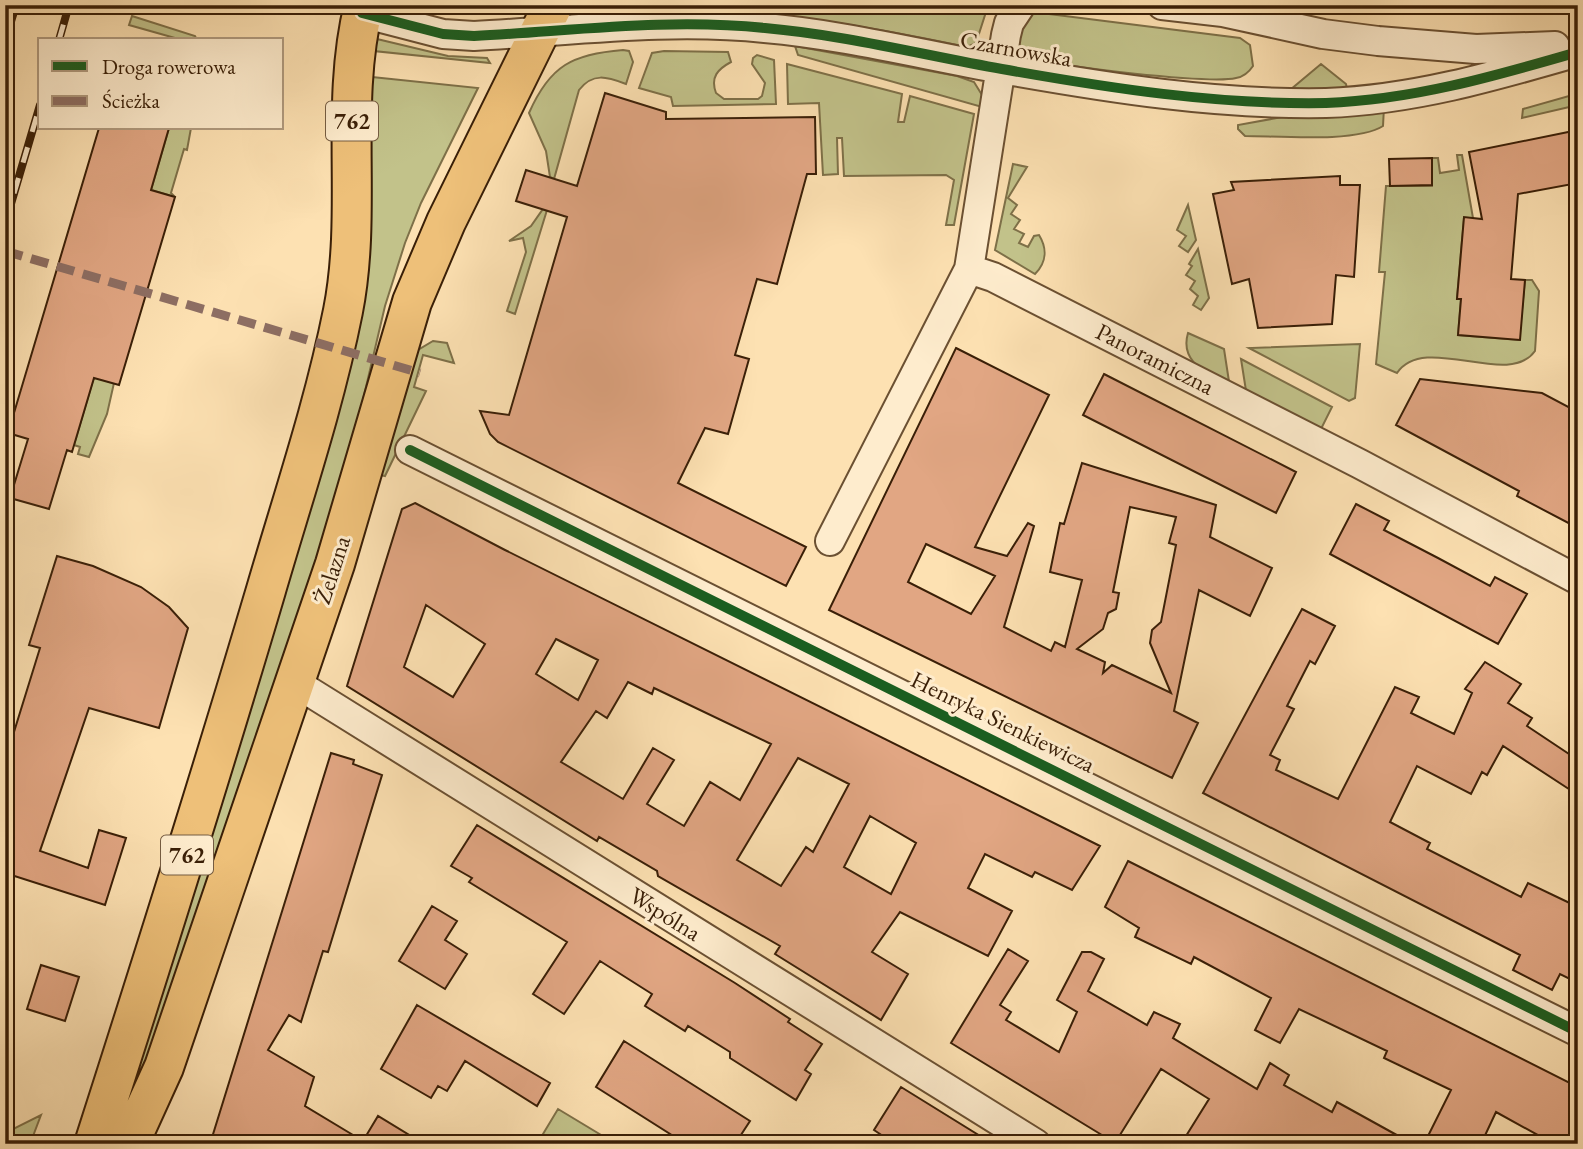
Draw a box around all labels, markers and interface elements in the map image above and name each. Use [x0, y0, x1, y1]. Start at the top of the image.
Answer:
street label: Czarnowska [958, 23, 1075, 74]
legend [38, 38, 284, 130]
text: Droga rowerowa [102, 53, 236, 80]
text: Ścieżka [102, 87, 160, 114]
road number: 762 [326, 102, 378, 140]
street label: Panoramiczna [1091, 316, 1220, 402]
street label: Żelazna [306, 531, 357, 608]
street label: Henryka Sienkiewicza [906, 663, 1101, 780]
road number: 762 [161, 835, 213, 874]
street label: Wspólna [624, 879, 707, 948]

